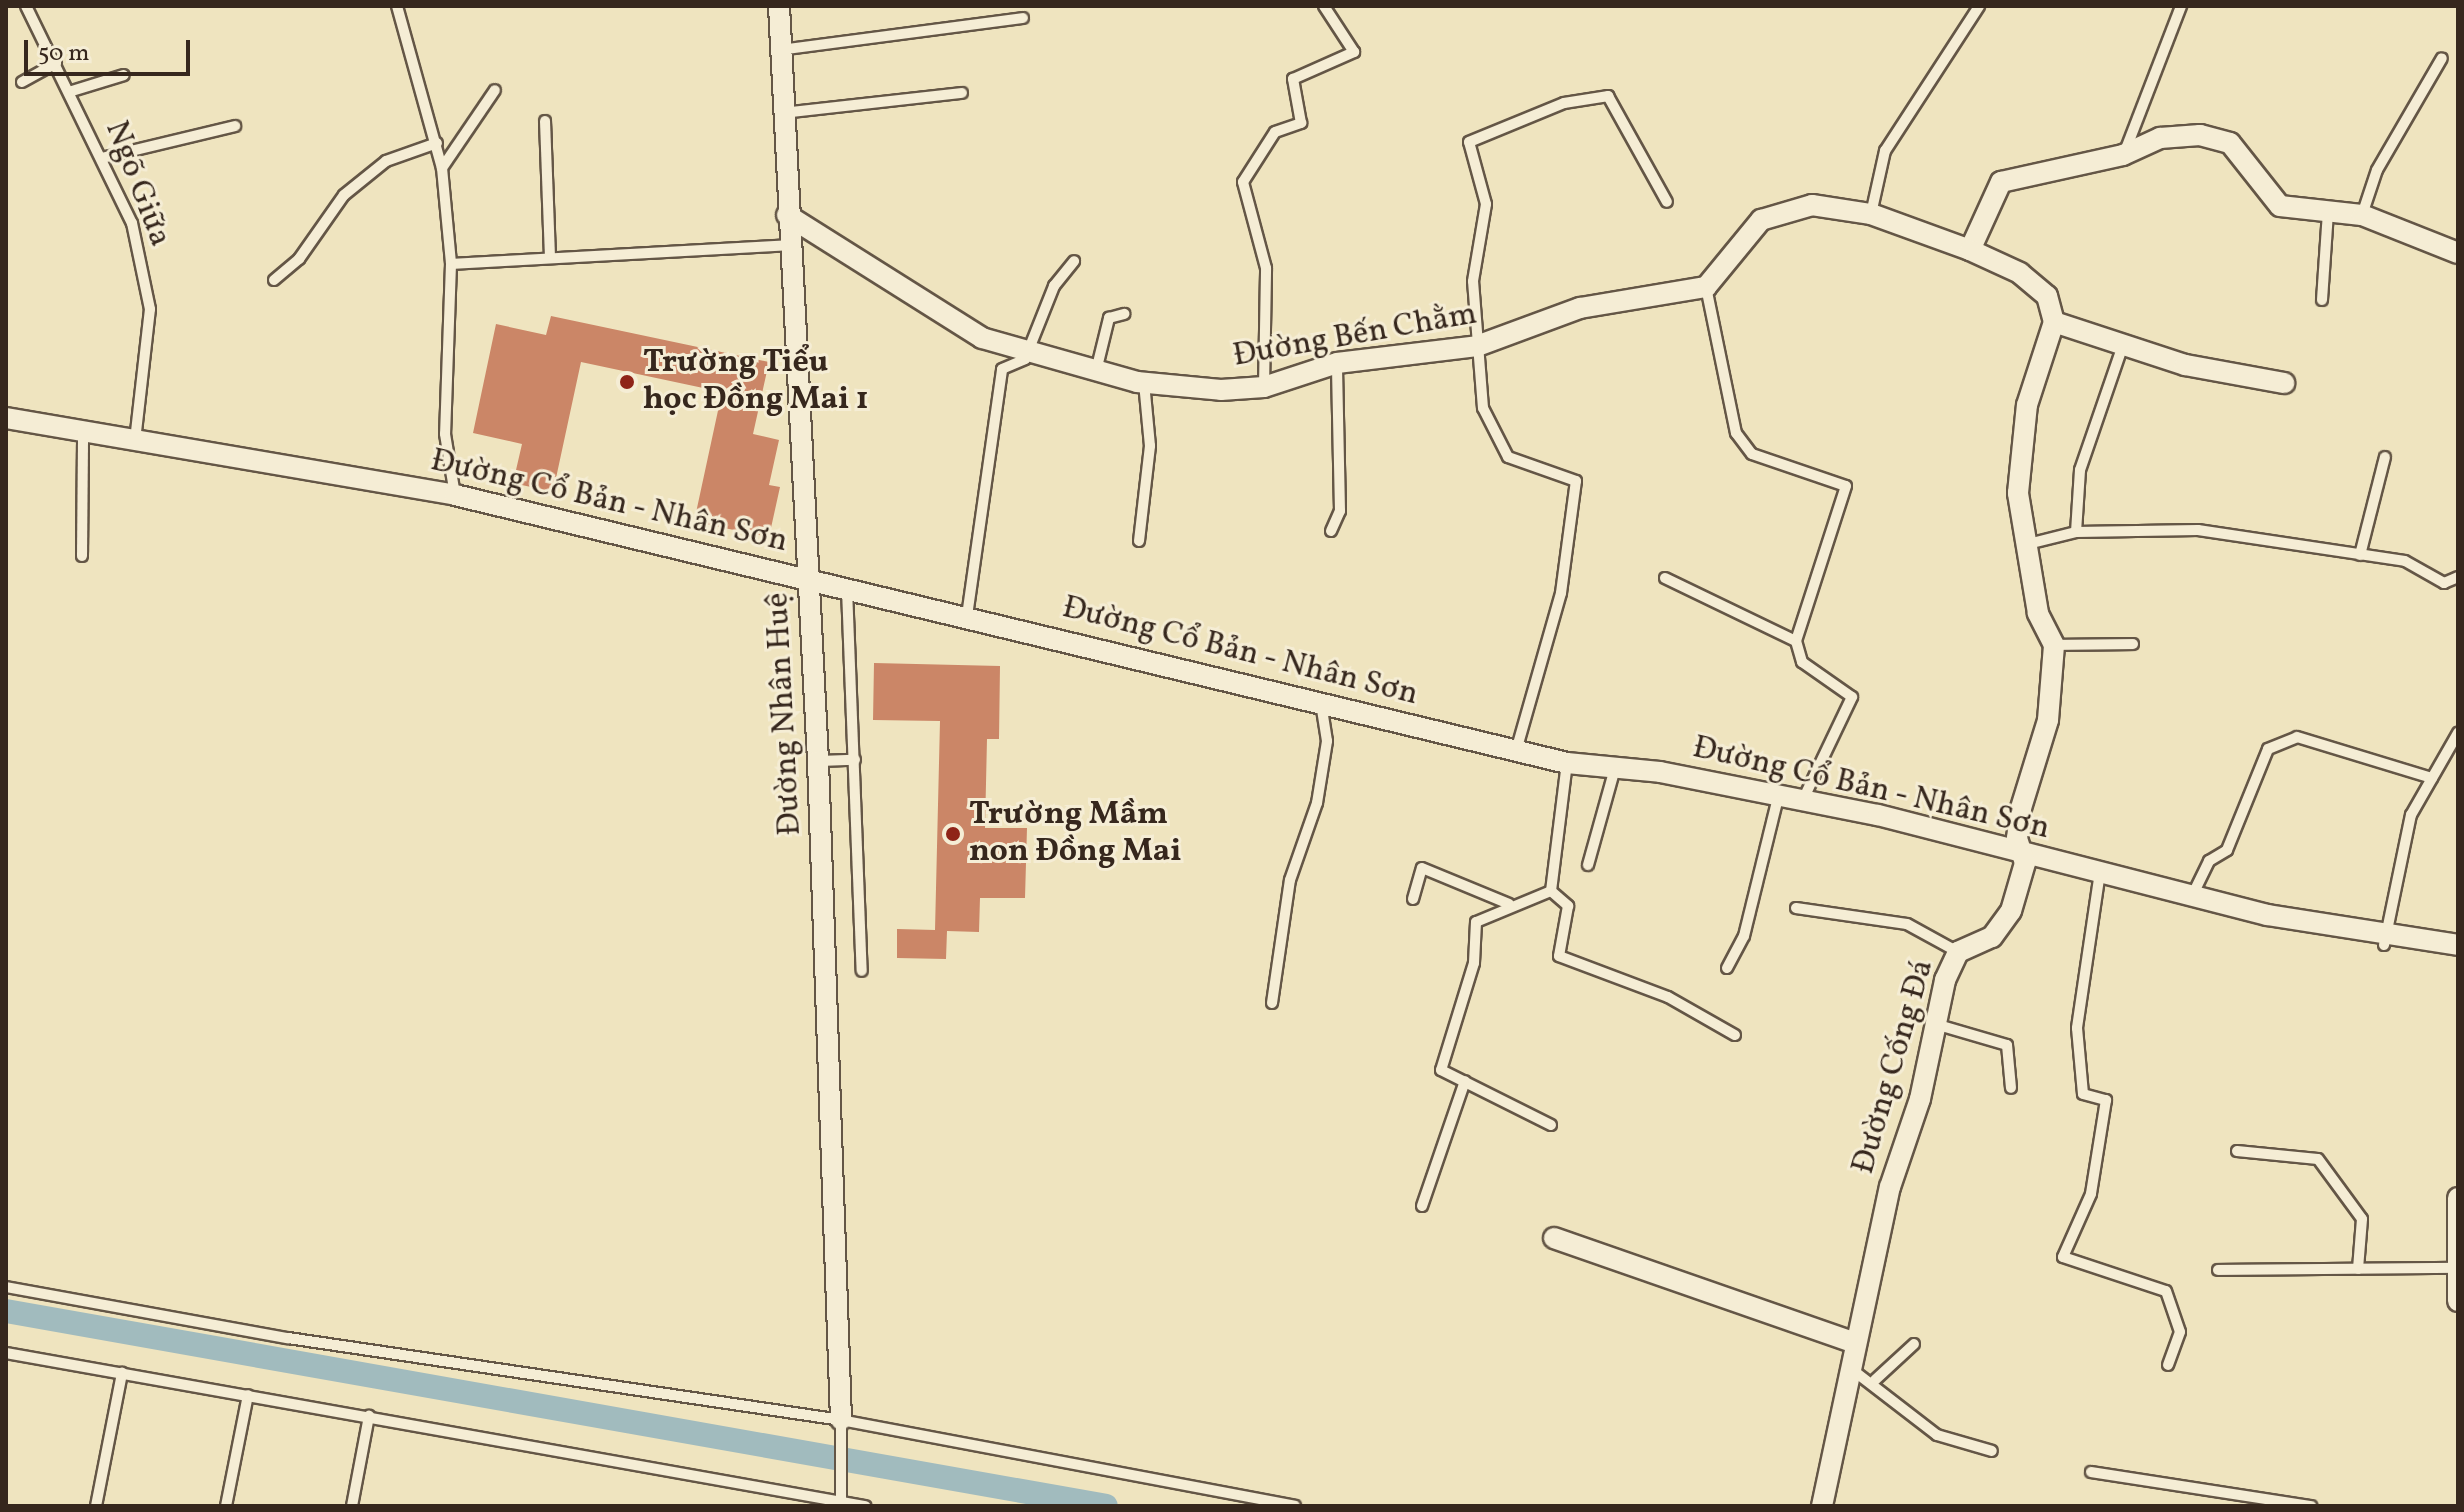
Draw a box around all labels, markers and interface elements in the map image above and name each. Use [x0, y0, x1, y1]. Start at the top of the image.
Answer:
scale bar [28, 24, 194, 74]
text: 50 m [38, 37, 90, 71]
street label: Ngõ Giữa [96, 116, 178, 252]
street label: Đường Bến Chằm [1230, 296, 1480, 376]
place label: Trường Tiểu học Đồng Mai 1 [643, 345, 869, 420]
marker: Trường Tiểu học Đồng Mai 1 [618, 373, 636, 391]
street label: Đường Cổ Bản - Nhân Sơn [426, 442, 792, 562]
street label: Đường Cổ Bản - Nhân Sơn [1058, 589, 1422, 715]
street label: Đường Nhân Huệ [759, 591, 811, 837]
street label: Đường Cổ Bản - Nhân Sơn [1688, 729, 2054, 849]
place label: Trường Mầm non Đồng Mai [969, 797, 1182, 872]
marker: Trường Mầm non Đồng Mai [944, 825, 962, 843]
street label: Đường Cống Đá [1845, 956, 1943, 1178]

